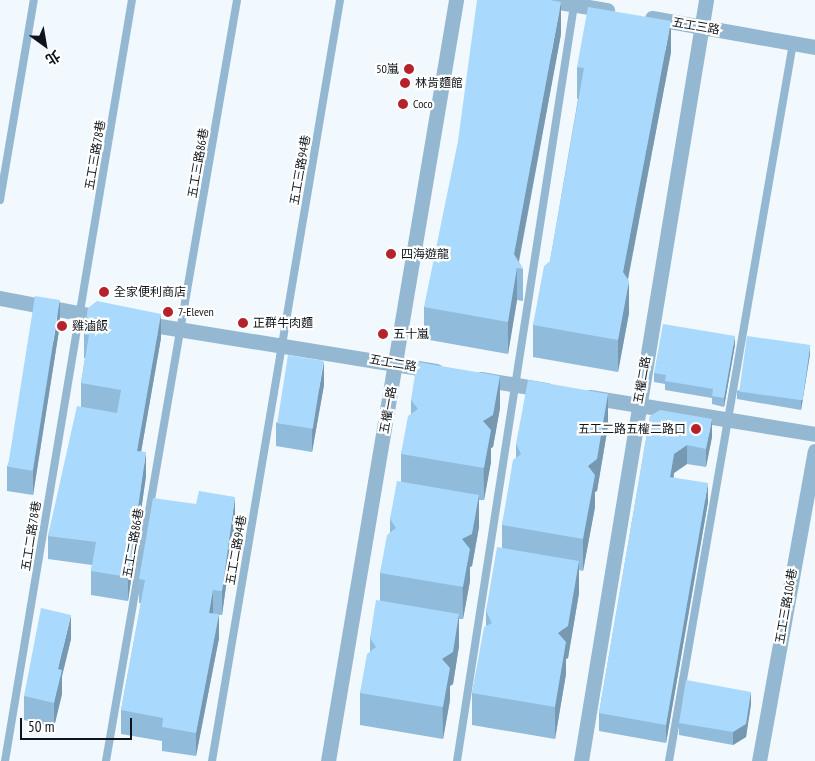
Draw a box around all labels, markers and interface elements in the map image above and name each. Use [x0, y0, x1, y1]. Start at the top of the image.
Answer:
street label: 五工三路 [671, 15, 721, 37]
north arrow [20, 20, 70, 70]
text: 北 [42, 46, 64, 69]
place label: 50嵐 [376, 62, 399, 76]
marker: 50嵐 [403, 63, 415, 75]
place label: 林肯麵館 [415, 76, 463, 90]
marker: 林肯麵館 [399, 77, 411, 89]
place label: Coco [413, 97, 433, 111]
marker: Coco [397, 98, 409, 110]
street label: 五工三路78巷 [82, 119, 108, 191]
street label: 五工三路86巷 [185, 127, 211, 199]
street label: 五工三路94巷 [287, 134, 313, 206]
place label: 四海遊龍 [401, 247, 449, 261]
marker: 四海遊龍 [385, 248, 397, 260]
place label: 全家便利商店 [114, 285, 186, 299]
marker: 全家便利商店 [98, 286, 110, 298]
place label: 7-Eleven [178, 305, 214, 319]
marker: 7-Eleven [162, 306, 174, 318]
place label: 正群牛肉麵 [253, 316, 313, 330]
marker: 正群牛肉麵 [237, 317, 249, 329]
place label: 雞滷飯 [72, 319, 108, 333]
marker: 雞滷飯 [56, 320, 68, 332]
place label: 五十嵐 [393, 327, 429, 341]
marker: 五十嵐 [377, 328, 389, 340]
street label: 五工二路 [368, 352, 418, 374]
street label: 五權二路 [631, 355, 653, 405]
street label: 五權一路 [377, 385, 399, 435]
place label: 五工二路五權二路口 [578, 422, 686, 436]
marker: 五工二路五權二路口 [690, 423, 702, 435]
street label: 五工二路78巷 [18, 500, 44, 572]
street label: 五工二路86巷 [120, 507, 146, 579]
street label: 五工二路94巷 [223, 514, 249, 586]
street label: 五工三路106巷 [772, 567, 800, 645]
scale bar [22, 708, 135, 740]
text: 50 m [28, 717, 54, 736]

